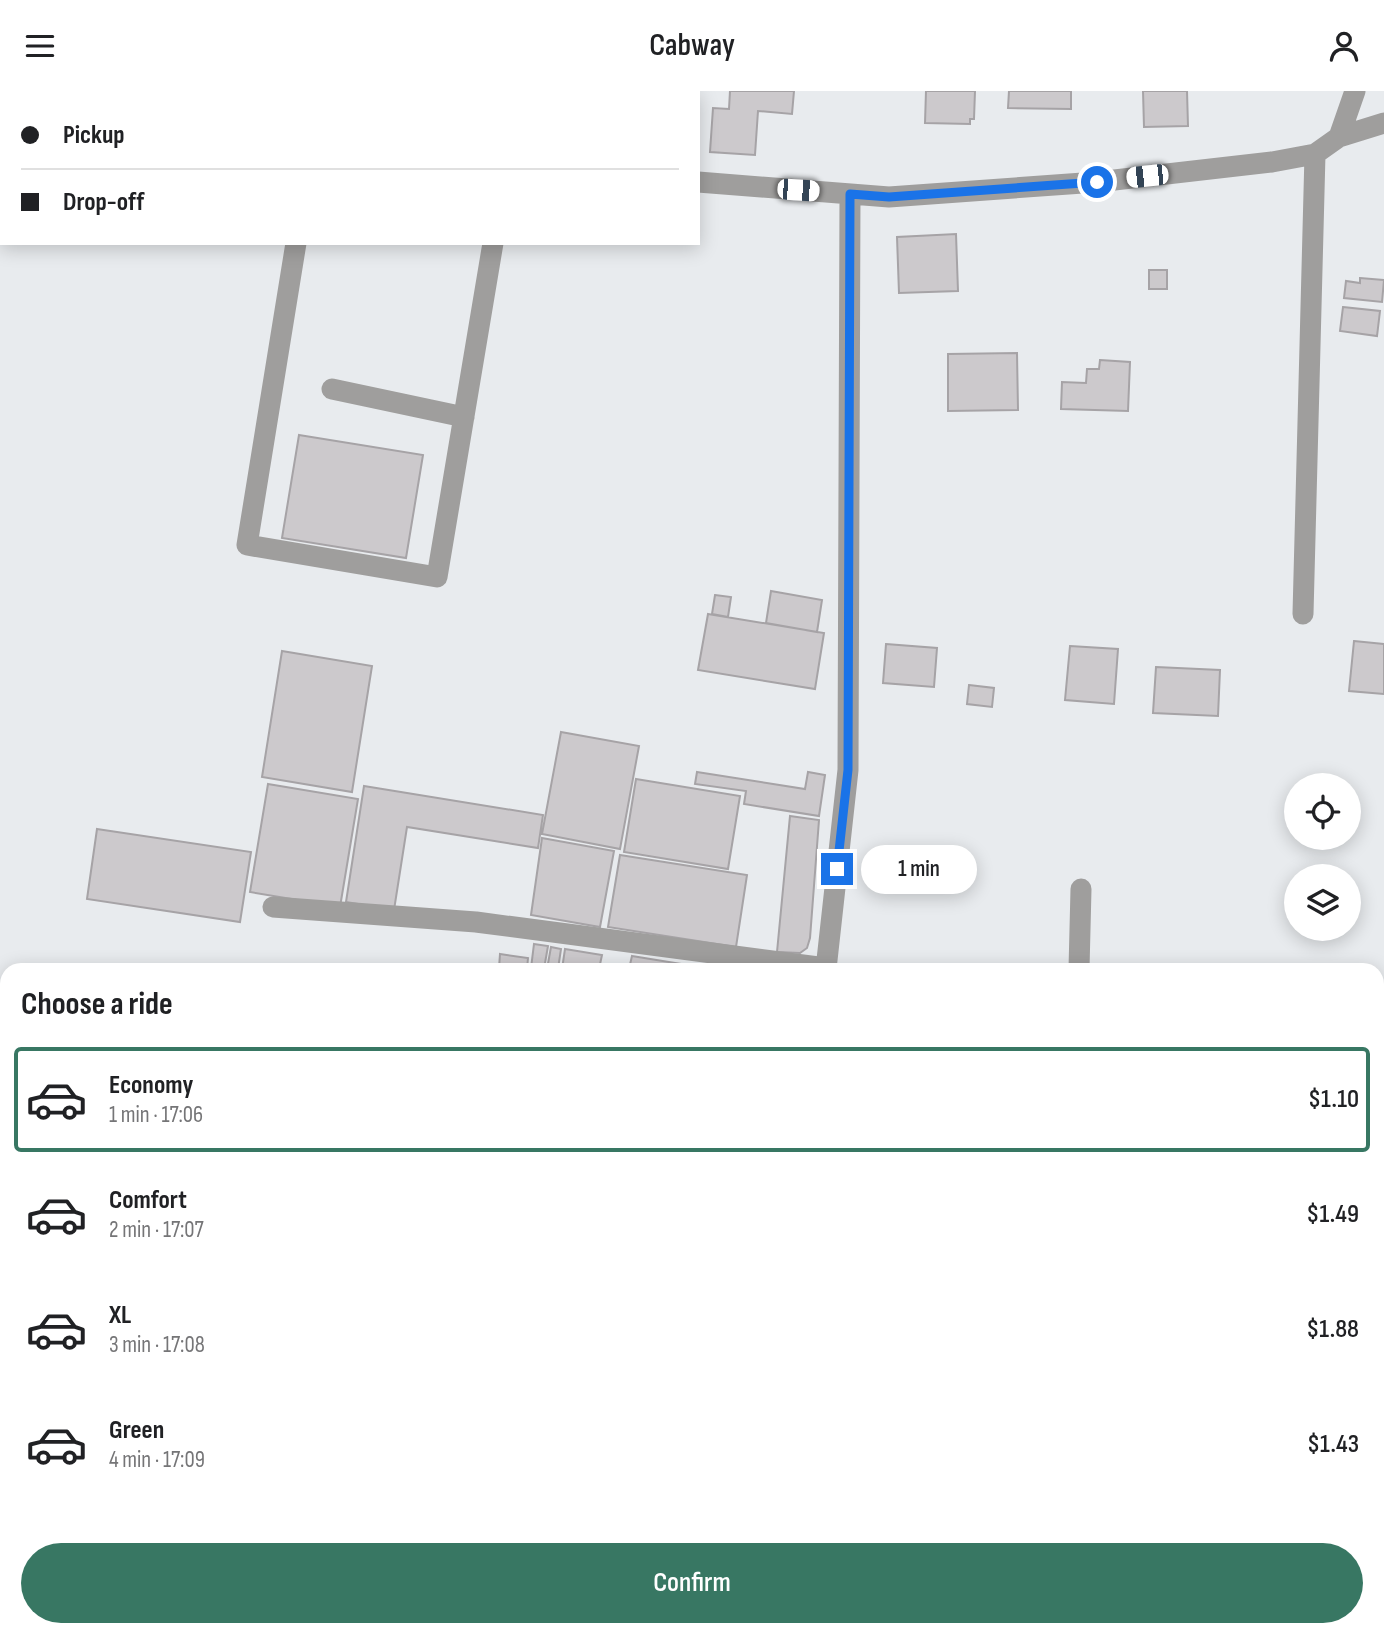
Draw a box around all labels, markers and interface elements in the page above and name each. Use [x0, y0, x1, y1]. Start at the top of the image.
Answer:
text: Cabway [649, 26, 735, 65]
icon: menu [21, 27, 59, 65]
icon: person [1325, 27, 1363, 65]
text: Pickup [63, 120, 125, 151]
car [1126, 163, 1169, 189]
route start [1081, 166, 1113, 198]
car [777, 178, 820, 202]
text: Drop-off [63, 187, 144, 218]
map controls [1284, 773, 1361, 941]
button: locate [1284, 773, 1361, 850]
callout: 1 min [862, 845, 977, 893]
route end [821, 853, 853, 885]
text: 1 min [898, 855, 940, 883]
button: layers [1284, 864, 1361, 941]
text: Choose a ride [21, 985, 173, 1024]
icon: car [25, 1068, 88, 1131]
text: Economy [109, 1070, 193, 1101]
text: $1.10 [1308, 1084, 1359, 1115]
text: 1 min · 17:06 [109, 1101, 203, 1129]
icon: car [25, 1183, 88, 1246]
text: Comfort [109, 1185, 187, 1216]
text: $1.49 [1306, 1199, 1359, 1230]
text: 2 min · 17:07 [109, 1216, 204, 1244]
icon: car [25, 1298, 88, 1361]
text: XL [109, 1300, 131, 1331]
text: $1.88 [1306, 1314, 1359, 1345]
text: 3 min · 17:08 [109, 1331, 205, 1359]
icon: car [25, 1413, 88, 1476]
text: Green [109, 1415, 164, 1446]
text: $1.43 [1307, 1429, 1359, 1460]
text: 4 min · 17:09 [109, 1446, 205, 1474]
button: Confirm [21, 1543, 1363, 1623]

